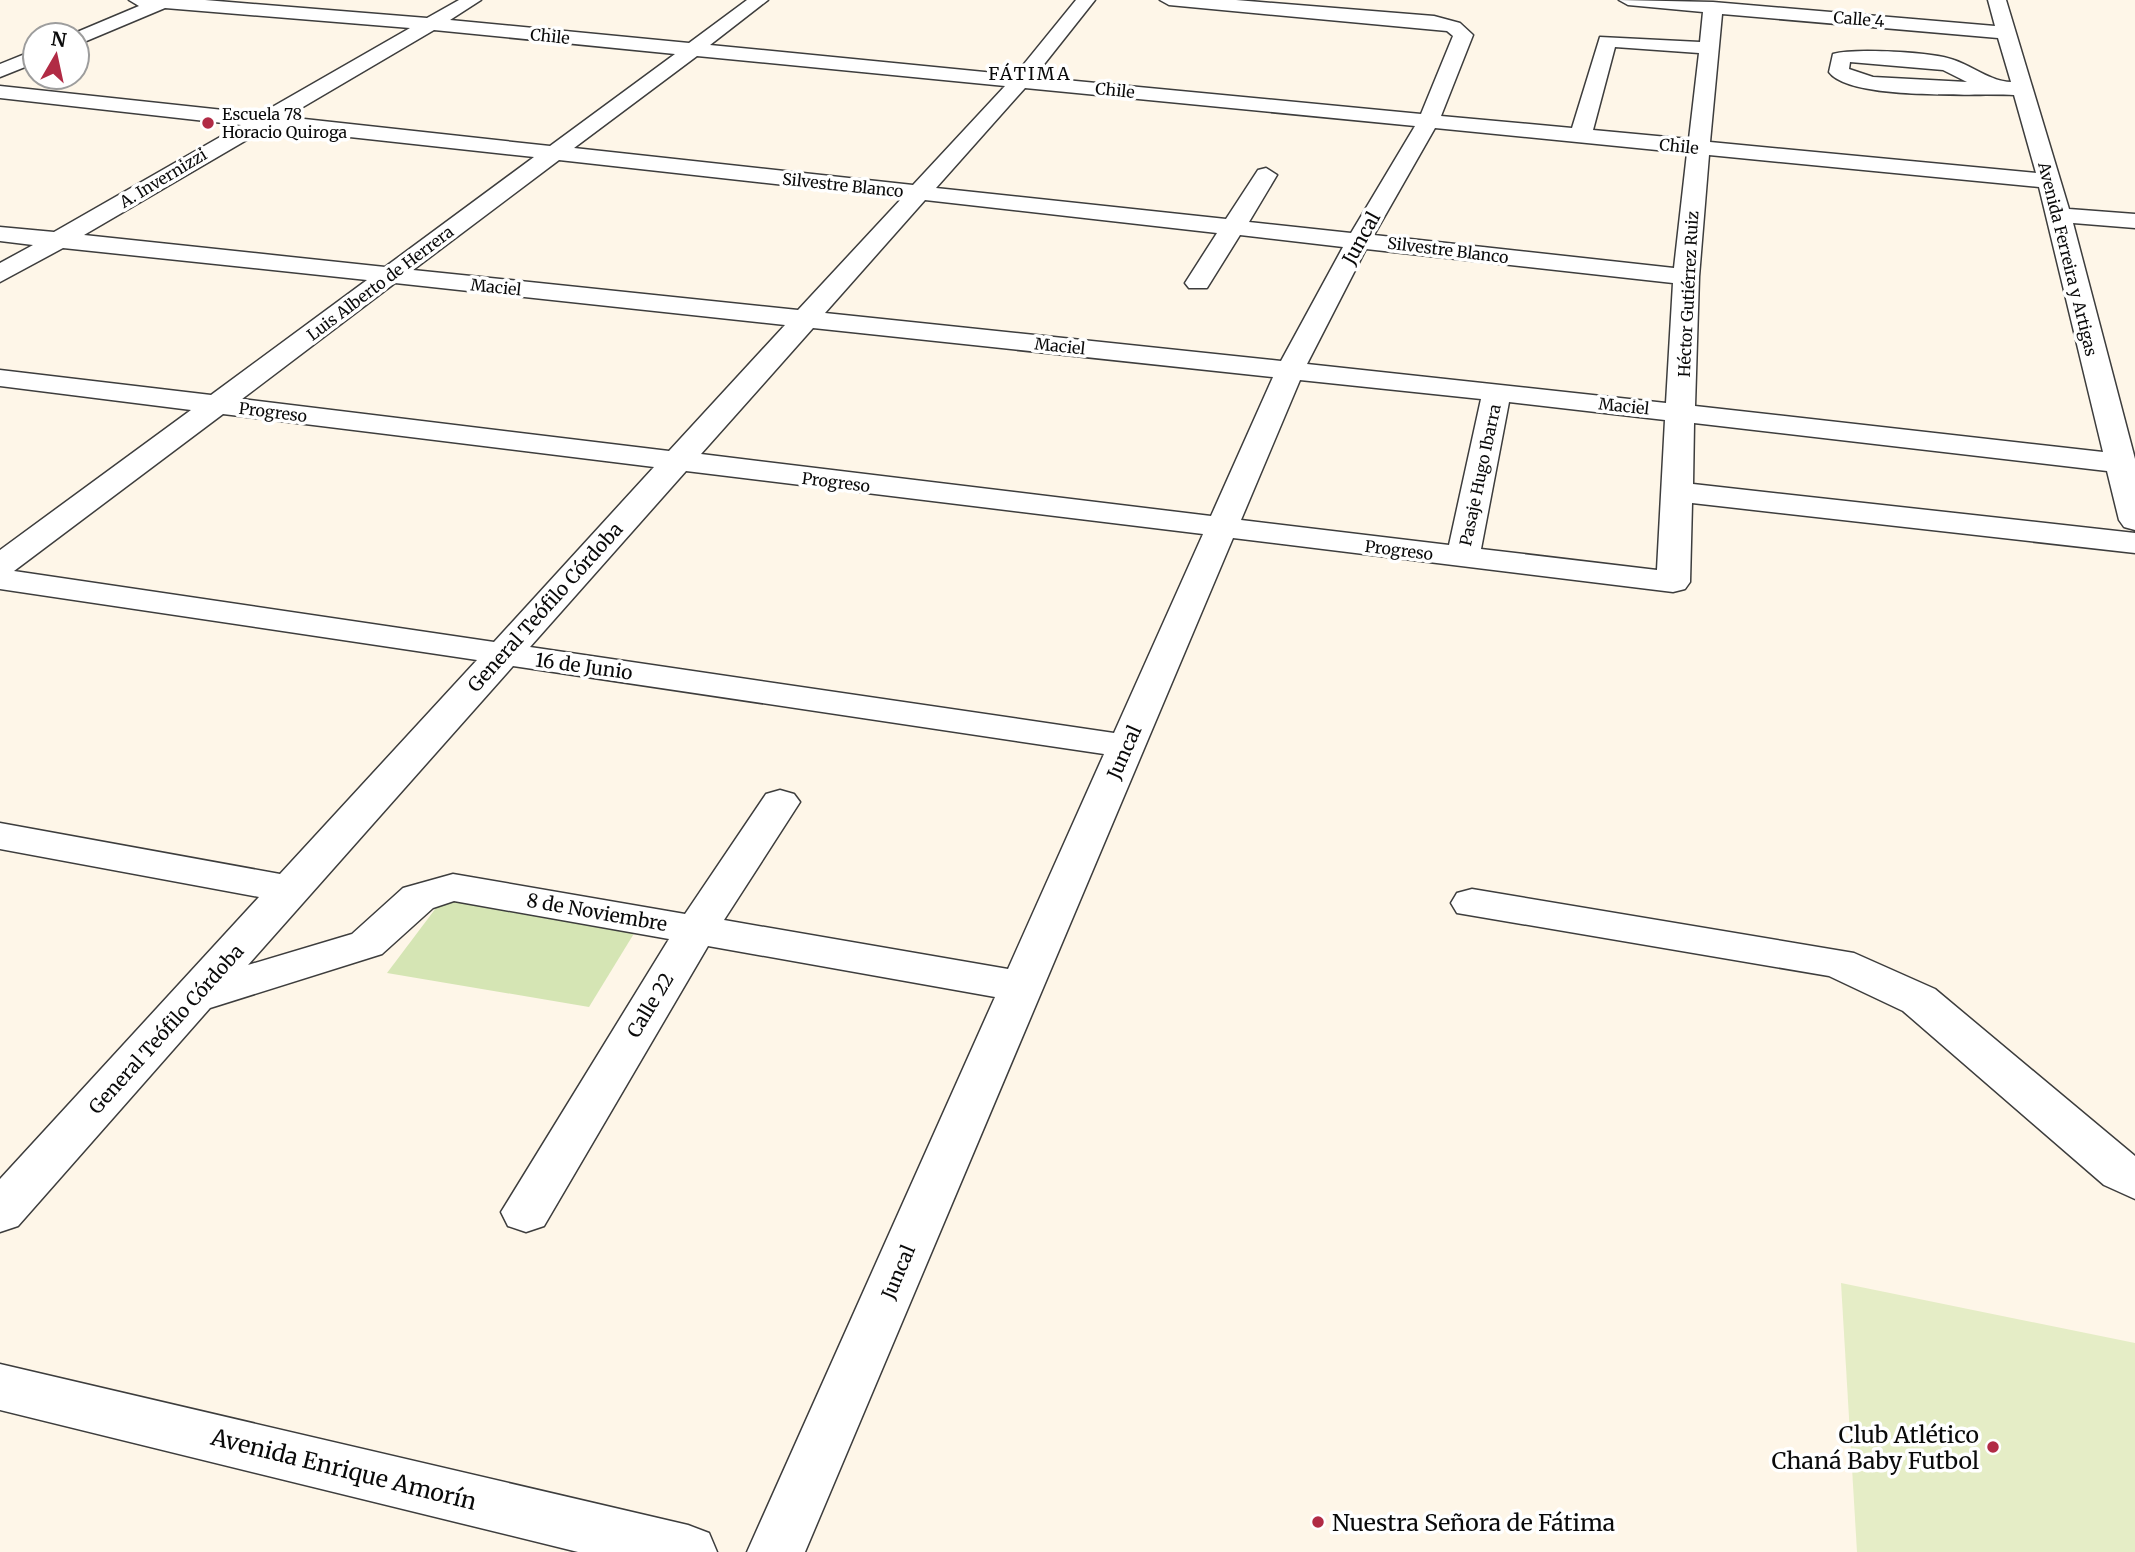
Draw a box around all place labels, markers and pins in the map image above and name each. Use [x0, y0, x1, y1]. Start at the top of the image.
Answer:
place label: Escuela 78 Horacio Quiroga [222, 104, 348, 142]
marker: Escuela 78 Horacio Quiroga [200, 115, 216, 131]
place label: Club Atlético Chaná Baby Futbol [1771, 1420, 1979, 1475]
marker: Club Atlético Chaná Baby Futbol [1985, 1439, 2001, 1455]
place label: Nuestra Señora de Fátima [1332, 1508, 1615, 1537]
marker: Nuestra Señora de Fátima [1310, 1514, 1326, 1530]

